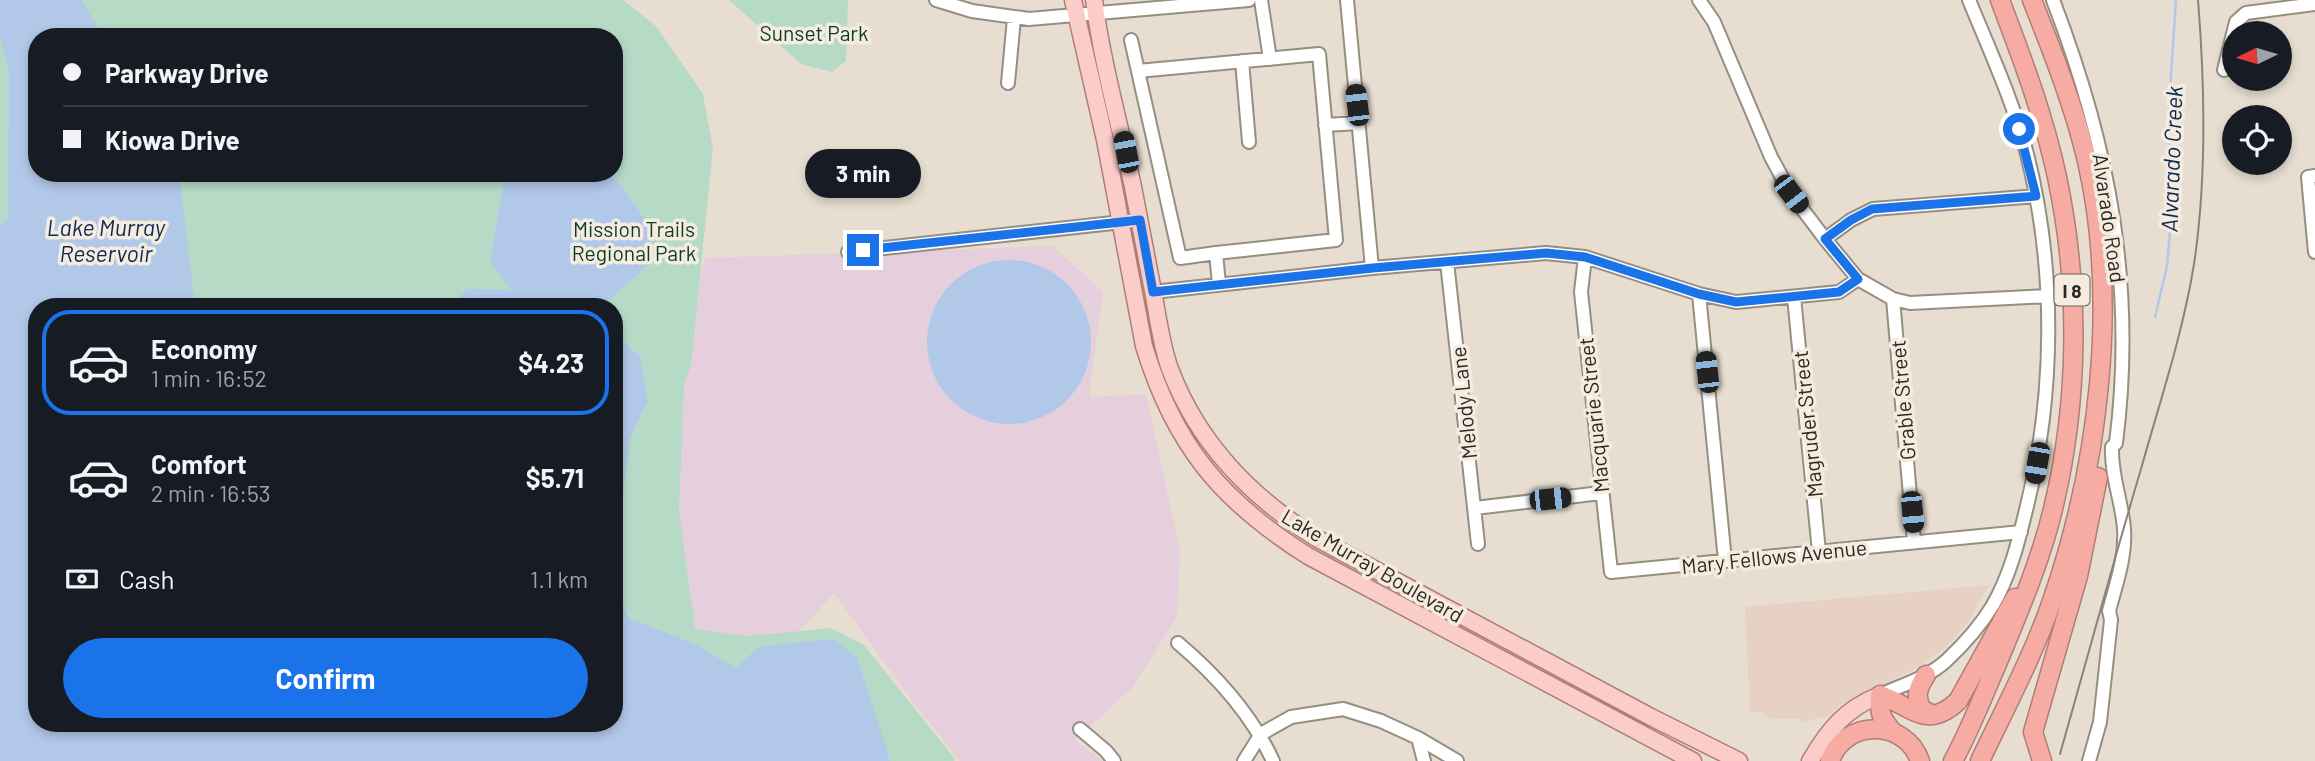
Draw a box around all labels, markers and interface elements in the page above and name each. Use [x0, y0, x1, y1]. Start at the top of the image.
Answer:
park label: Sunset Park [759, 20, 869, 45]
north arrow [2222, 21, 2292, 91]
map controls [2222, 21, 2292, 175]
text: Parkway Drive [105, 57, 269, 88]
car [1345, 83, 1370, 127]
water label: Alvarado Creek [2154, 85, 2188, 233]
button: locate [2222, 105, 2292, 175]
route start [2003, 113, 2035, 145]
text: Kiowa Drive [105, 124, 240, 155]
car [1112, 129, 1141, 175]
callout: 3 min [805, 148, 921, 198]
street label: Alvarado Road [2089, 152, 2131, 284]
text: 3 min [836, 159, 890, 187]
car [1770, 171, 1813, 217]
water label: Lake Murray Reservoir [47, 213, 166, 267]
park label: Mission Trails Regional Park [572, 216, 696, 265]
route end [847, 234, 879, 266]
road number: I 8 [2054, 274, 2090, 306]
icon: car [67, 331, 130, 394]
text: Economy [151, 333, 257, 364]
street label: Macquarie Street [1572, 336, 1614, 494]
street label: Grable Street [1884, 339, 1920, 461]
street label: Melody Lane [1445, 346, 1481, 460]
text: $4.23 [518, 347, 584, 378]
street label: Magruder Street [1787, 349, 1827, 499]
car [1695, 350, 1720, 394]
text: 1 min · 16:52 [151, 364, 267, 392]
car [2024, 440, 2051, 486]
icon: car [67, 446, 130, 509]
text: Comfort [151, 448, 247, 479]
text: $5.71 [526, 462, 584, 493]
text: 2 min · 16:53 [151, 479, 271, 507]
car [1529, 486, 1572, 512]
car [1900, 490, 1925, 534]
street label: Lake Murray Boulevard [1278, 503, 1468, 627]
street label: Mary Fellows Avenue [1680, 534, 1868, 578]
icon: cash [63, 560, 101, 598]
text: Cash [119, 563, 174, 594]
text: 1.1 km [530, 565, 588, 593]
button: Confirm [63, 638, 588, 718]

